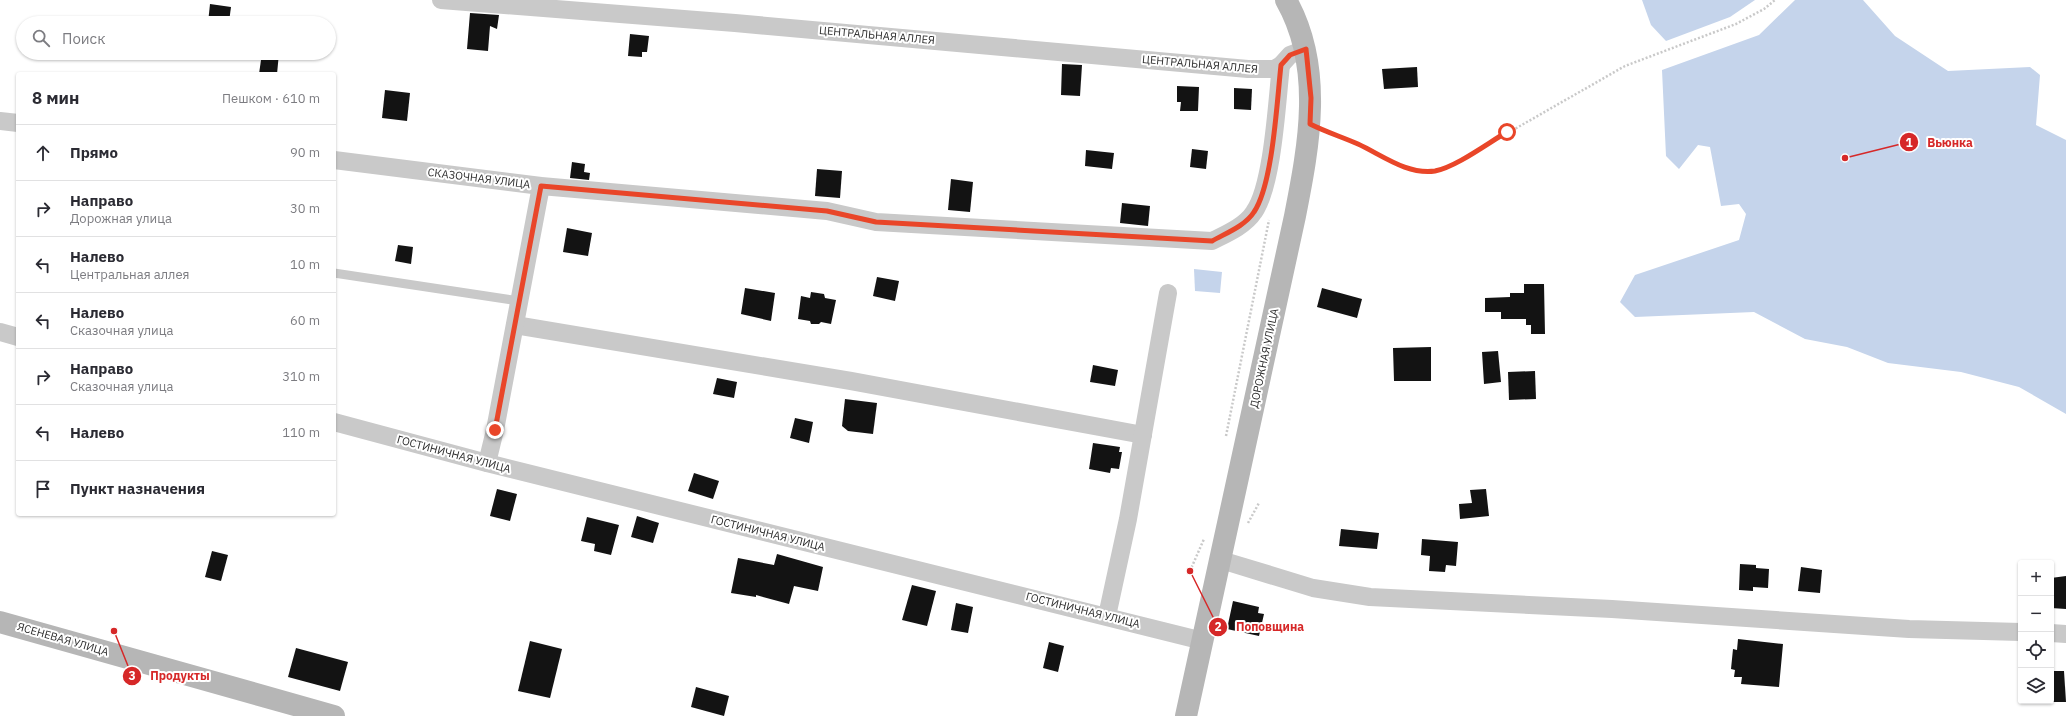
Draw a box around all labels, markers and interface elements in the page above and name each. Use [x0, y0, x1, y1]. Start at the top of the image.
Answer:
search box [16, 16, 336, 60]
street label: ЦЕНТРАЛЬНАЯ АЛЛЕЯ [818, 23, 936, 47]
icon: search [30, 27, 52, 49]
text: Поиск [62, 29, 105, 48]
street label: ЦЕНТРАЛЬНАЯ АЛЛЕЯ [1141, 52, 1259, 76]
text: 8 мин [32, 87, 79, 109]
text: Пешком · 610 m [222, 90, 320, 107]
route start [1498, 123, 1516, 141]
callout: Вьюнка [1899, 130, 1981, 154]
text: 1 [1905, 135, 1913, 150]
text: Вьюнка [1927, 135, 1973, 150]
icon: ahead [32, 142, 54, 164]
text: Прямо [70, 143, 118, 162]
text: 90 m [290, 144, 320, 161]
street label: СКАЗОЧНАЯ УЛИЦА [427, 165, 531, 191]
text: Направо [70, 191, 133, 210]
icon: right [32, 198, 54, 220]
text: 30 m [290, 200, 320, 217]
text: Дорожная улица [70, 210, 172, 227]
text: Налево [70, 247, 124, 266]
icon: left [32, 254, 54, 276]
text: 10 m [290, 256, 320, 273]
text: Центральная аллея [70, 266, 190, 283]
text: Налево [70, 303, 124, 322]
street label: ДОРОЖНАЯ УЛИЦА [1247, 307, 1281, 409]
icon: left [32, 310, 54, 332]
text: 60 m [290, 312, 320, 329]
text: Сказочная улица [70, 322, 173, 339]
text: Направо [70, 359, 133, 378]
icon: right [32, 366, 54, 388]
text: 310 m [282, 368, 320, 385]
text: Сказочная улица [70, 378, 173, 395]
route end [486, 421, 504, 439]
icon: left [32, 422, 54, 444]
text: Налево [70, 423, 124, 442]
text: 110 m [282, 424, 320, 441]
street label: ГОСТИНИЧНАЯ УЛИЦА [396, 432, 512, 476]
icon: arrive [32, 478, 54, 500]
text: Пункт назначения [70, 479, 205, 498]
street label: ГОСТИНИЧНАЯ УЛИЦА [709, 512, 827, 554]
map controls [2018, 560, 2054, 704]
button: + [2018, 560, 2054, 596]
street label: ГОСТИНИЧНАЯ УЛИЦА [1024, 589, 1142, 631]
button: − [2018, 596, 2054, 632]
callout: Поповщина [1208, 615, 1312, 639]
street label: ЯСЕНЕВАЯ УЛИЦА [16, 619, 110, 659]
text: 2 [1214, 619, 1222, 634]
text: Поповщина [1236, 619, 1304, 634]
button: locate [2018, 632, 2054, 668]
callout: Продукты [122, 664, 218, 688]
text: 3 [128, 668, 136, 683]
text: Продукты [150, 668, 210, 683]
button: layers [2018, 668, 2054, 704]

